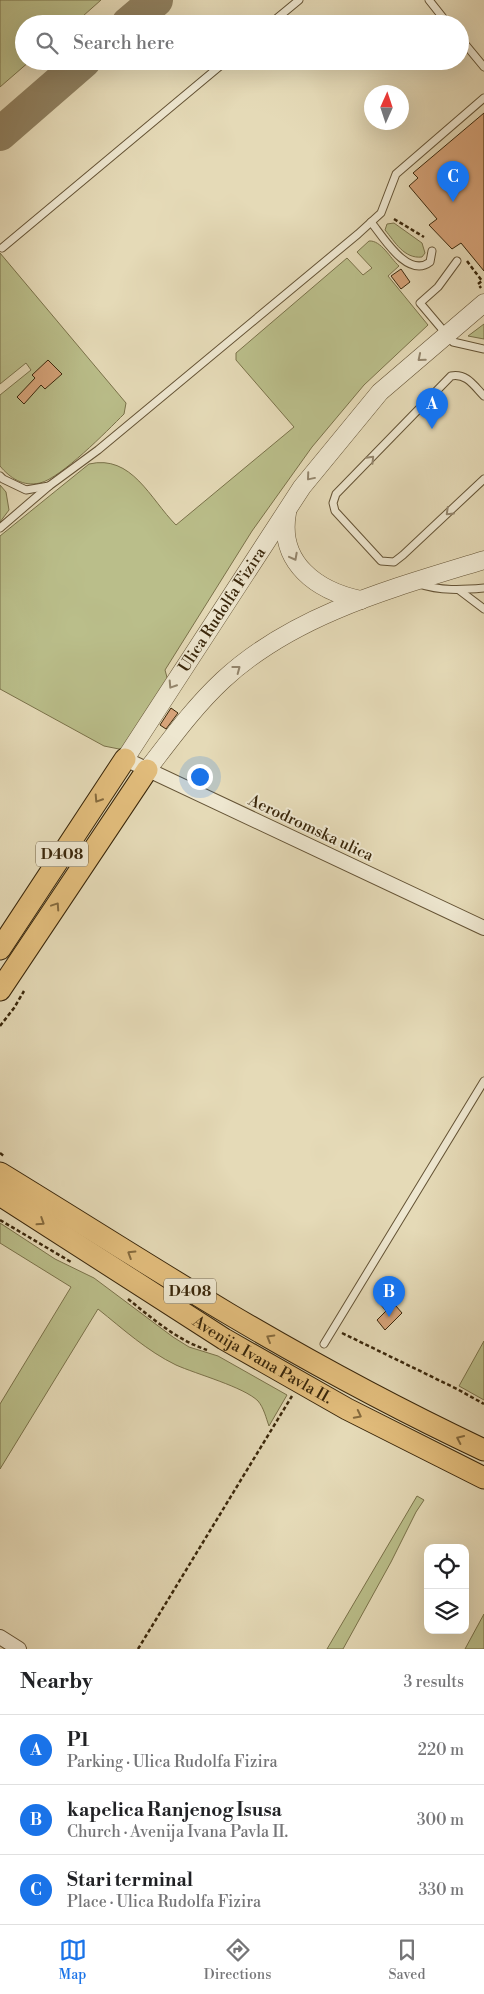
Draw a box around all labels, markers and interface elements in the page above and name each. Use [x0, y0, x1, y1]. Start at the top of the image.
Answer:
search box [15, 15, 469, 70]
icon: search [33, 29, 61, 57]
text: Search here [73, 31, 174, 55]
north arrow [364, 85, 409, 130]
pin: C [437, 161, 469, 202]
one-way arrow [417, 352, 426, 361]
pin: A [416, 388, 448, 429]
one-way arrow [365, 455, 374, 464]
one-way arrow [307, 471, 316, 480]
one-way arrow [445, 506, 454, 515]
street label: Ulica Rudolfa Fizira [174, 543, 271, 676]
one-way arrow [288, 552, 298, 561]
one-way arrow [231, 666, 241, 675]
one-way arrow [169, 679, 178, 689]
your location [187, 764, 213, 790]
street label: Aerodromska ulica [244, 790, 378, 866]
one-way arrow [95, 794, 104, 803]
road number: D408 [36, 842, 88, 866]
one-way arrow [50, 903, 59, 912]
one-way arrow [36, 1215, 45, 1225]
one-way arrow [127, 1250, 136, 1260]
pin: B [373, 1276, 405, 1317]
road number: D408 [164, 1278, 216, 1304]
street label: Avenija Ivana Pavla II. [188, 1311, 336, 1408]
one-way arrow [266, 1334, 275, 1344]
one-way arrow [353, 1409, 362, 1419]
one-way arrow [457, 1435, 466, 1445]
map controls [424, 1544, 469, 1634]
button: locate [424, 1544, 469, 1589]
button: layers [424, 1589, 469, 1634]
text: Nearby [20, 1669, 93, 1695]
text: 3 results [403, 1672, 464, 1692]
text: P1 [67, 1728, 89, 1752]
text: A [30, 1740, 42, 1760]
text: 220 m [418, 1740, 464, 1760]
text: Parking · Ulica Rudolfa Fizira [67, 1752, 278, 1772]
text: kapelica Ranjenog Isusa [67, 1798, 282, 1822]
text: B [30, 1810, 42, 1830]
text: 300 m [417, 1810, 464, 1830]
text: Church · Avenija Ivana Pavla II. [67, 1822, 288, 1842]
text: Stari terminal [67, 1868, 193, 1892]
text: C [30, 1880, 42, 1900]
text: 330 m [418, 1880, 464, 1900]
text: Place · Ulica Rudolfa Fizira [67, 1892, 261, 1912]
tab: Map [59, 1936, 87, 1984]
tab: Directions [204, 1936, 271, 1984]
tab: Saved [389, 1936, 425, 1984]

